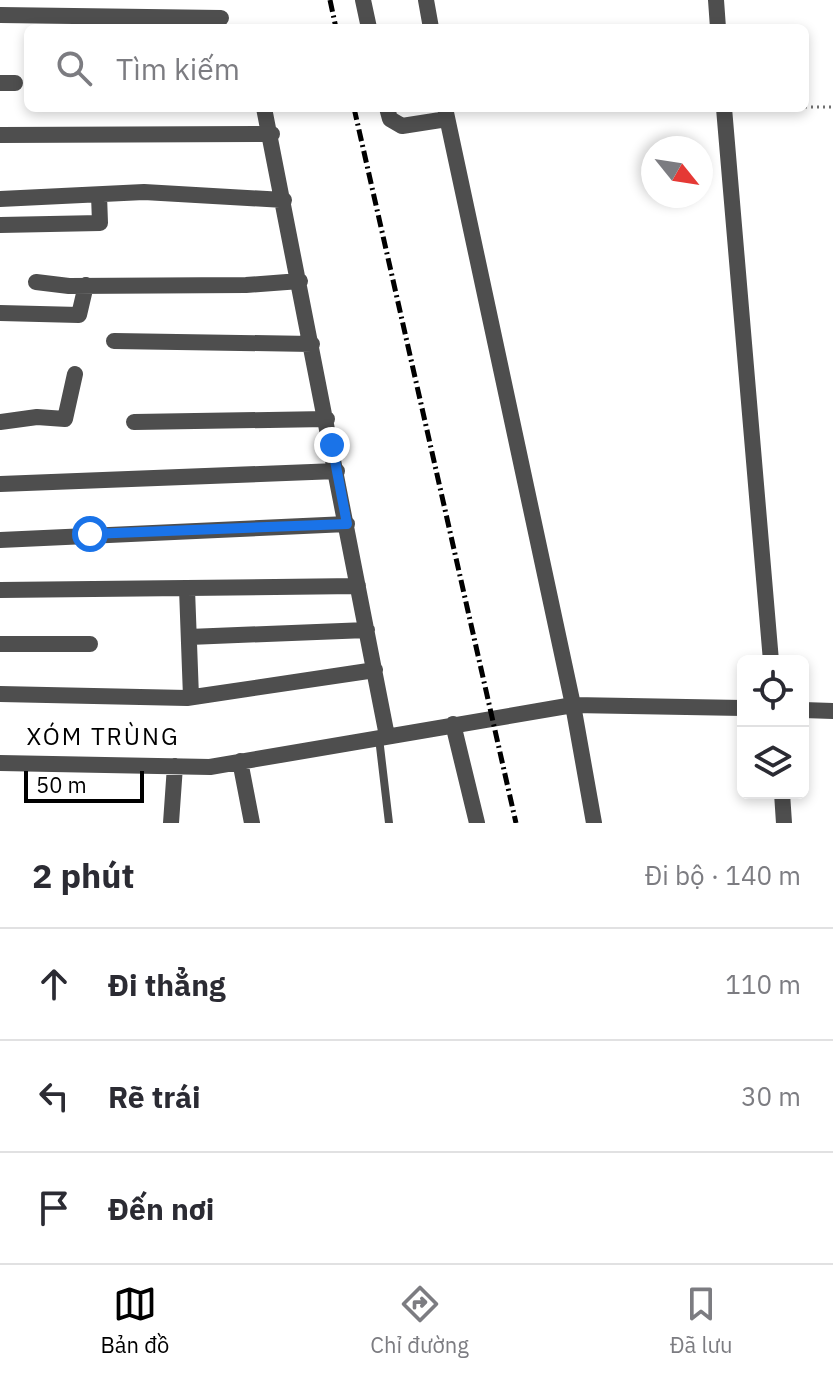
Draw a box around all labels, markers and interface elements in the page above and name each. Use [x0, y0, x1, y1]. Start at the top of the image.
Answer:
search box [24, 24, 809, 112]
icon: search [52, 46, 96, 90]
text: Tìm kiếm [116, 49, 240, 88]
north arrow [641, 136, 713, 208]
route end [314, 427, 350, 463]
route start [72, 516, 108, 552]
map controls [737, 655, 809, 799]
button: locate [737, 655, 809, 727]
district label: XÓM TRÙNG [26, 720, 180, 752]
button: layers [737, 727, 809, 799]
scale bar [24, 767, 144, 803]
text: 50 m [36, 770, 87, 799]
text: 2 phút [32, 853, 135, 897]
text: Đi bộ · 140 m [645, 858, 801, 892]
icon: ahead [32, 962, 76, 1006]
text: Đi thẳng [108, 965, 226, 1004]
text: 110 m [725, 967, 801, 1001]
icon: left [32, 1074, 76, 1118]
text: Rẽ trái [108, 1077, 201, 1116]
text: 30 m [741, 1079, 801, 1113]
icon: arrive [32, 1186, 76, 1230]
text: Đến nơi [108, 1189, 214, 1228]
tab: Bản đồ [100, 1282, 169, 1359]
tab: Chỉ đường [370, 1282, 469, 1359]
tab: Đã lưu [670, 1282, 733, 1359]

